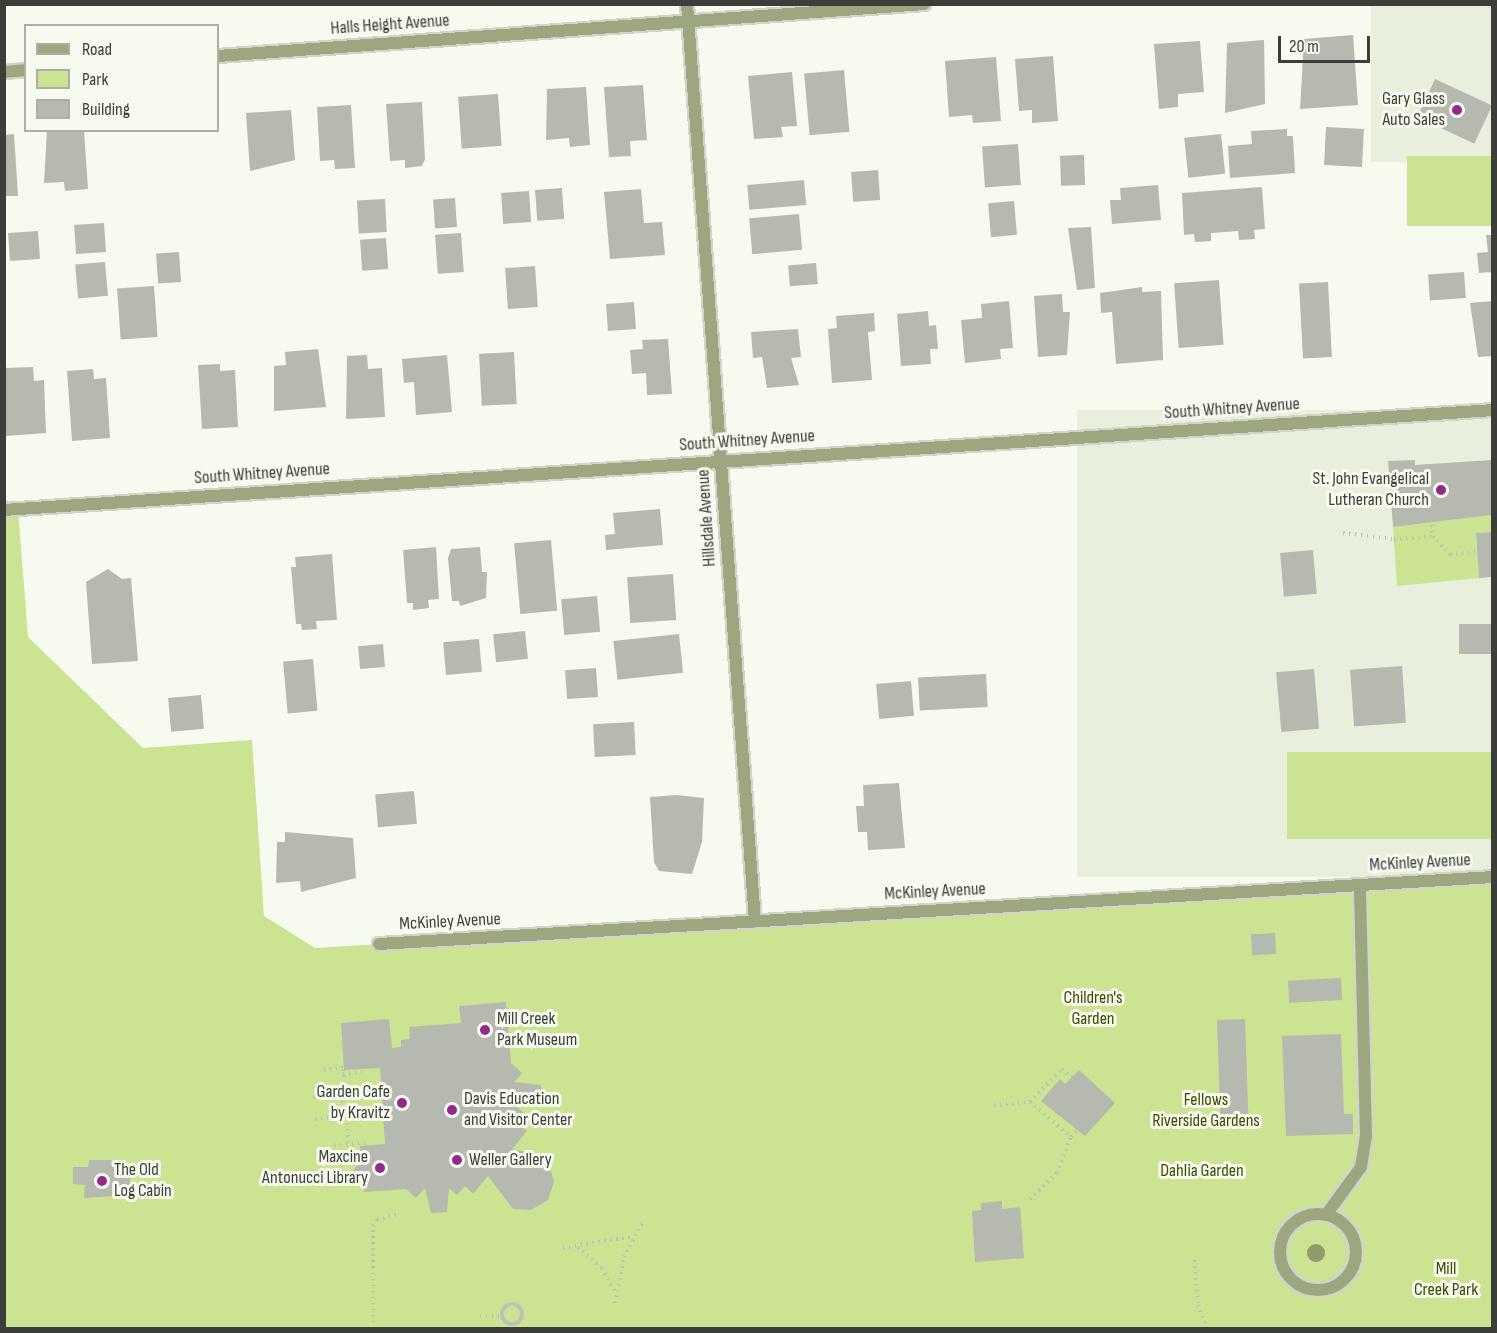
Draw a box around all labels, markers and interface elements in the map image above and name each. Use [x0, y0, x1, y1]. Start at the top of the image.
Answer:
street label: Halls Height Avenue [330, 10, 450, 40]
legend [24, 24, 219, 132]
scale bar [1281, 24, 1372, 62]
text: 20 m [1289, 36, 1319, 57]
text: Road [82, 39, 112, 60]
text: Park [82, 69, 108, 90]
place label: Gary Glass Auto Sales [1382, 89, 1445, 132]
text: Building [82, 99, 130, 120]
marker: Gary Glass Auto Sales [1450, 103, 1464, 117]
street label: South Whitney Avenue [1164, 393, 1300, 425]
street label: South Whitney Avenue [679, 425, 815, 457]
street label: South Whitney Avenue [194, 458, 330, 490]
street label: Hillsdale Avenue [693, 469, 721, 567]
place label: St. John Evangelical Lutheran Church [1312, 469, 1429, 512]
marker: St. John Evangelical Lutheran Church [1434, 483, 1448, 497]
street label: McKinley Avenue [1369, 850, 1471, 876]
street label: McKinley Avenue [884, 879, 986, 905]
street label: McKinley Avenue [399, 909, 501, 935]
park label: Children's Garden [1063, 988, 1123, 1030]
place label: Mill Creek Park Museum [497, 1009, 577, 1052]
marker: Mill Creek Park Museum [478, 1023, 492, 1037]
place label: Garden Cafe by Kravitz [317, 1082, 390, 1124]
place label: Davis Education and Visitor Center [464, 1089, 572, 1132]
park label: Fellows Riverside Gardens [1152, 1090, 1260, 1132]
marker: Garden Cafe by Kravitz [395, 1096, 409, 1110]
marker: Davis Education and Visitor Center [445, 1103, 459, 1117]
place label: Maxcine Antonucci Library [262, 1147, 368, 1190]
place label: Weller Gallery [469, 1149, 552, 1171]
marker: Weller Gallery [450, 1153, 464, 1167]
place label: The Old Log Cabin [114, 1160, 172, 1202]
park label: Dahlia Garden [1160, 1160, 1244, 1182]
marker: Maxcine Antonucci Library [373, 1161, 387, 1175]
marker: The Old Log Cabin [95, 1174, 109, 1188]
park label: Mill Creek Park [1414, 1259, 1478, 1302]

